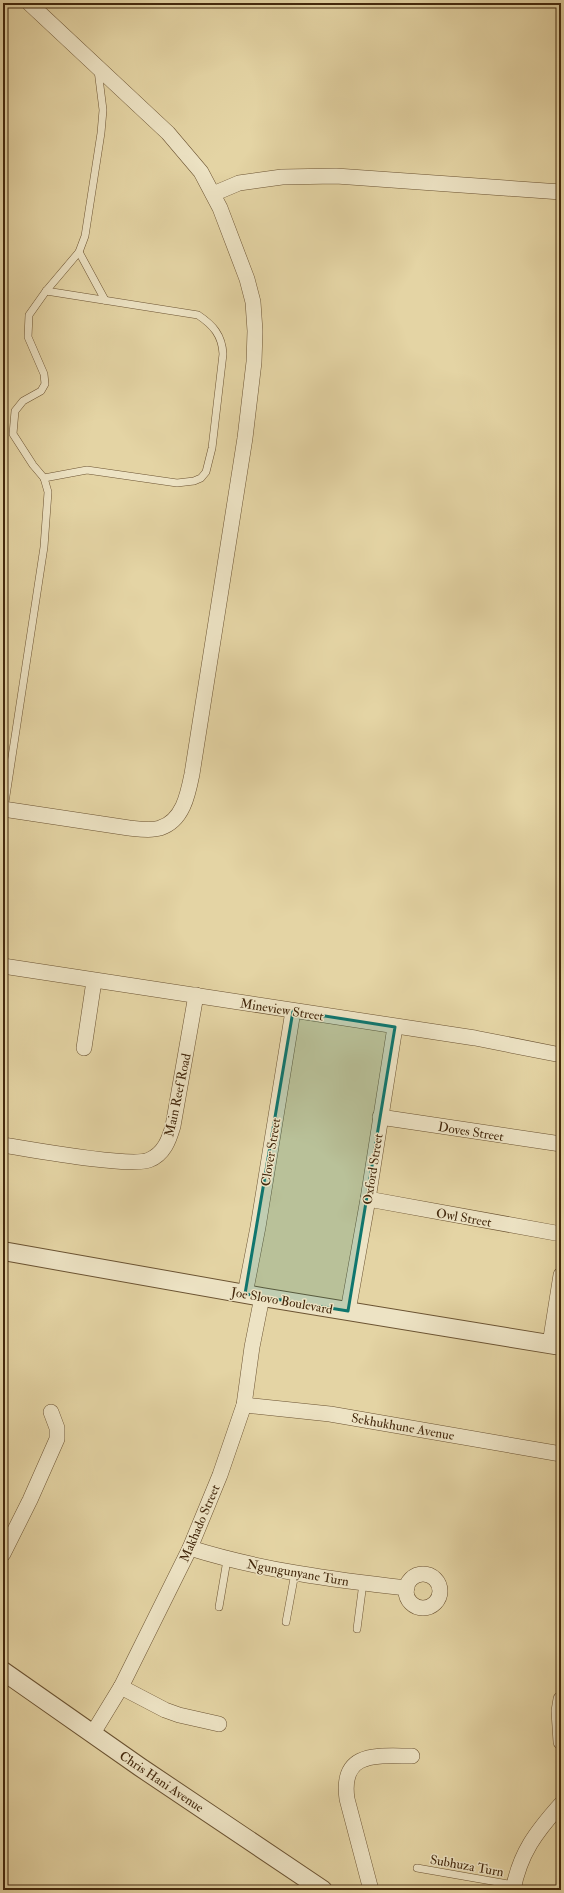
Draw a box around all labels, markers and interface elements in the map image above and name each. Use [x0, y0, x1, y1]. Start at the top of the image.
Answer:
street label: Mineview Street [239, 995, 325, 1025]
street label: Main Reef Road [161, 1051, 195, 1138]
street label: Clover Street [258, 1117, 284, 1187]
street label: Doves Street [437, 1119, 505, 1145]
street label: Oxford Street [359, 1132, 387, 1206]
street label: Owl Street [435, 1205, 493, 1231]
street label: Joe Slovo Boulevard [229, 1284, 334, 1318]
street label: Sekhukhune Avenue [350, 1410, 456, 1444]
street label: Makhado Street [176, 1482, 223, 1565]
street label: Ngungunyane Turn [245, 1556, 350, 1591]
street label: Chris Hani Avenue [116, 1748, 207, 1816]
street label: Subhuza Turn [429, 1852, 505, 1880]

